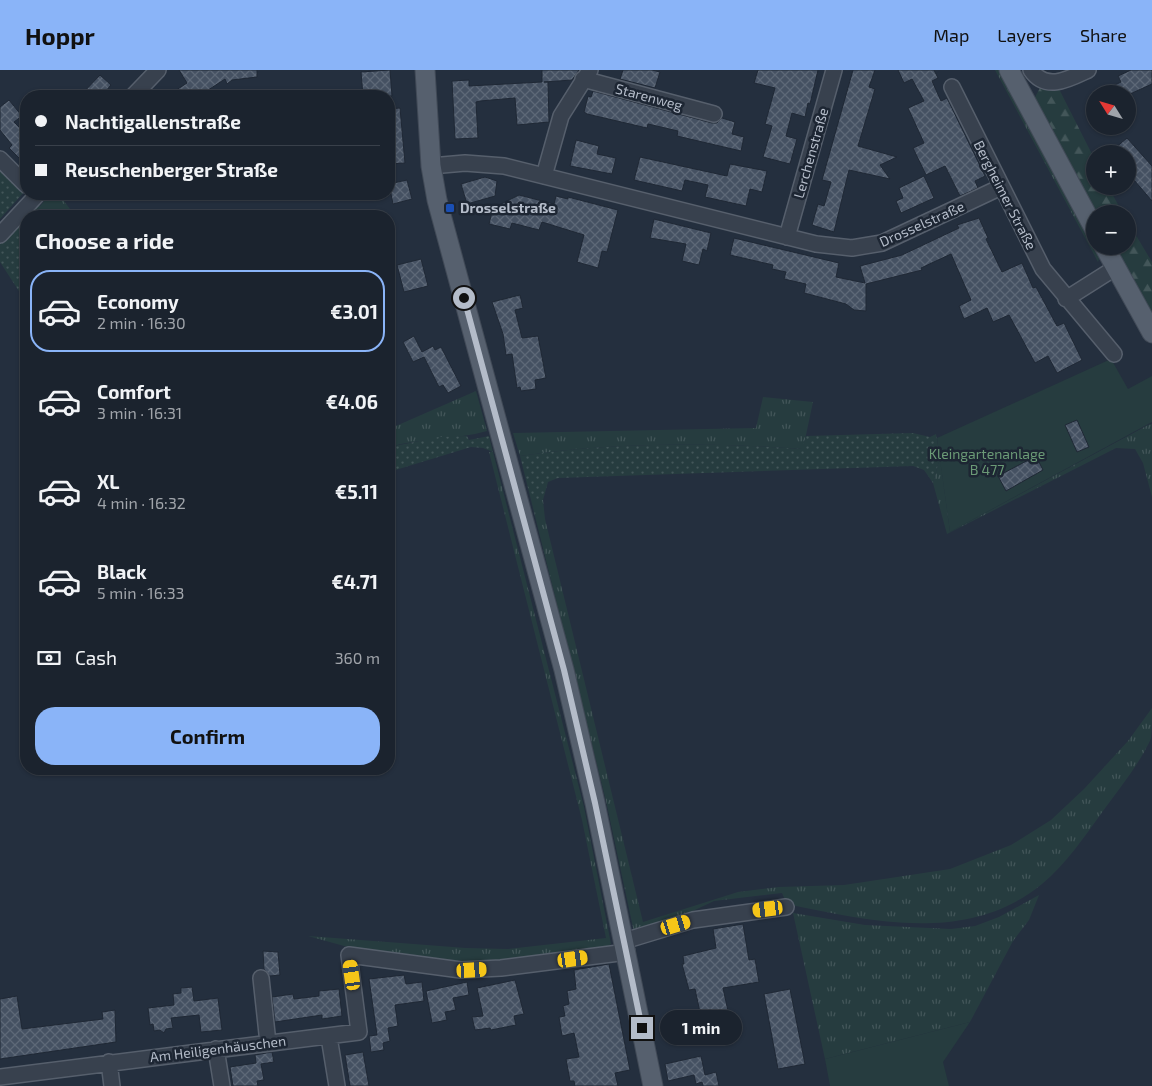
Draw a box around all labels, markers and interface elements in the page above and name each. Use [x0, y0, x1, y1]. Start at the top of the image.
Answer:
text: Hoppr [25, 21, 95, 50]
text: Map [933, 24, 969, 46]
text: Layers [997, 24, 1052, 46]
text: Share [1080, 24, 1127, 46]
street label: Starenweg [614, 79, 685, 114]
north arrow [1086, 85, 1136, 135]
map controls [1086, 85, 1136, 255]
street label: Lerchenstraße [789, 106, 832, 200]
text: Nachtigallenstraße [65, 110, 241, 133]
street label: Bergheimer Straße [971, 137, 1040, 252]
button: + [1086, 145, 1136, 195]
text: Reuschenberger Straße [65, 158, 278, 181]
street label: Drosselstraße [877, 197, 967, 250]
place label: Drosselstraße [460, 199, 556, 216]
marker: Drosselstraße [444, 202, 456, 214]
button: − [1086, 205, 1136, 255]
text: Choose a ride [35, 227, 174, 253]
route start [453, 287, 475, 309]
icon: car [37, 289, 82, 334]
text: Economy [97, 290, 179, 313]
text: €3.01 [330, 300, 378, 323]
text: 2 min · 16:30 [97, 313, 186, 332]
icon: car [37, 379, 82, 424]
text: Comfort [97, 380, 171, 403]
text: €4.06 [326, 390, 378, 413]
text: 3 min · 16:31 [97, 403, 182, 422]
park label: Kleingartenanlage B 477 [929, 445, 1045, 478]
icon: car [37, 469, 82, 514]
text: XL [97, 470, 119, 493]
text: €5.11 [335, 480, 378, 503]
text: 4 min · 16:32 [97, 493, 186, 512]
icon: car [37, 559, 82, 604]
text: Black [97, 560, 147, 583]
text: €4.71 [331, 570, 378, 593]
text: 5 min · 16:33 [97, 583, 184, 602]
icon: cash [35, 644, 63, 672]
text: Cash [75, 646, 117, 669]
text: 360 m [335, 648, 380, 667]
button: Confirm [35, 707, 380, 765]
car [752, 900, 783, 918]
car [659, 913, 692, 937]
car [557, 949, 588, 969]
car [342, 959, 361, 991]
car [456, 962, 487, 978]
callout: 1 min [660, 1010, 742, 1046]
route end [631, 1017, 653, 1039]
text: 1 min [682, 1018, 720, 1037]
street label: Am Heiligenhäuschen [149, 1032, 287, 1065]

